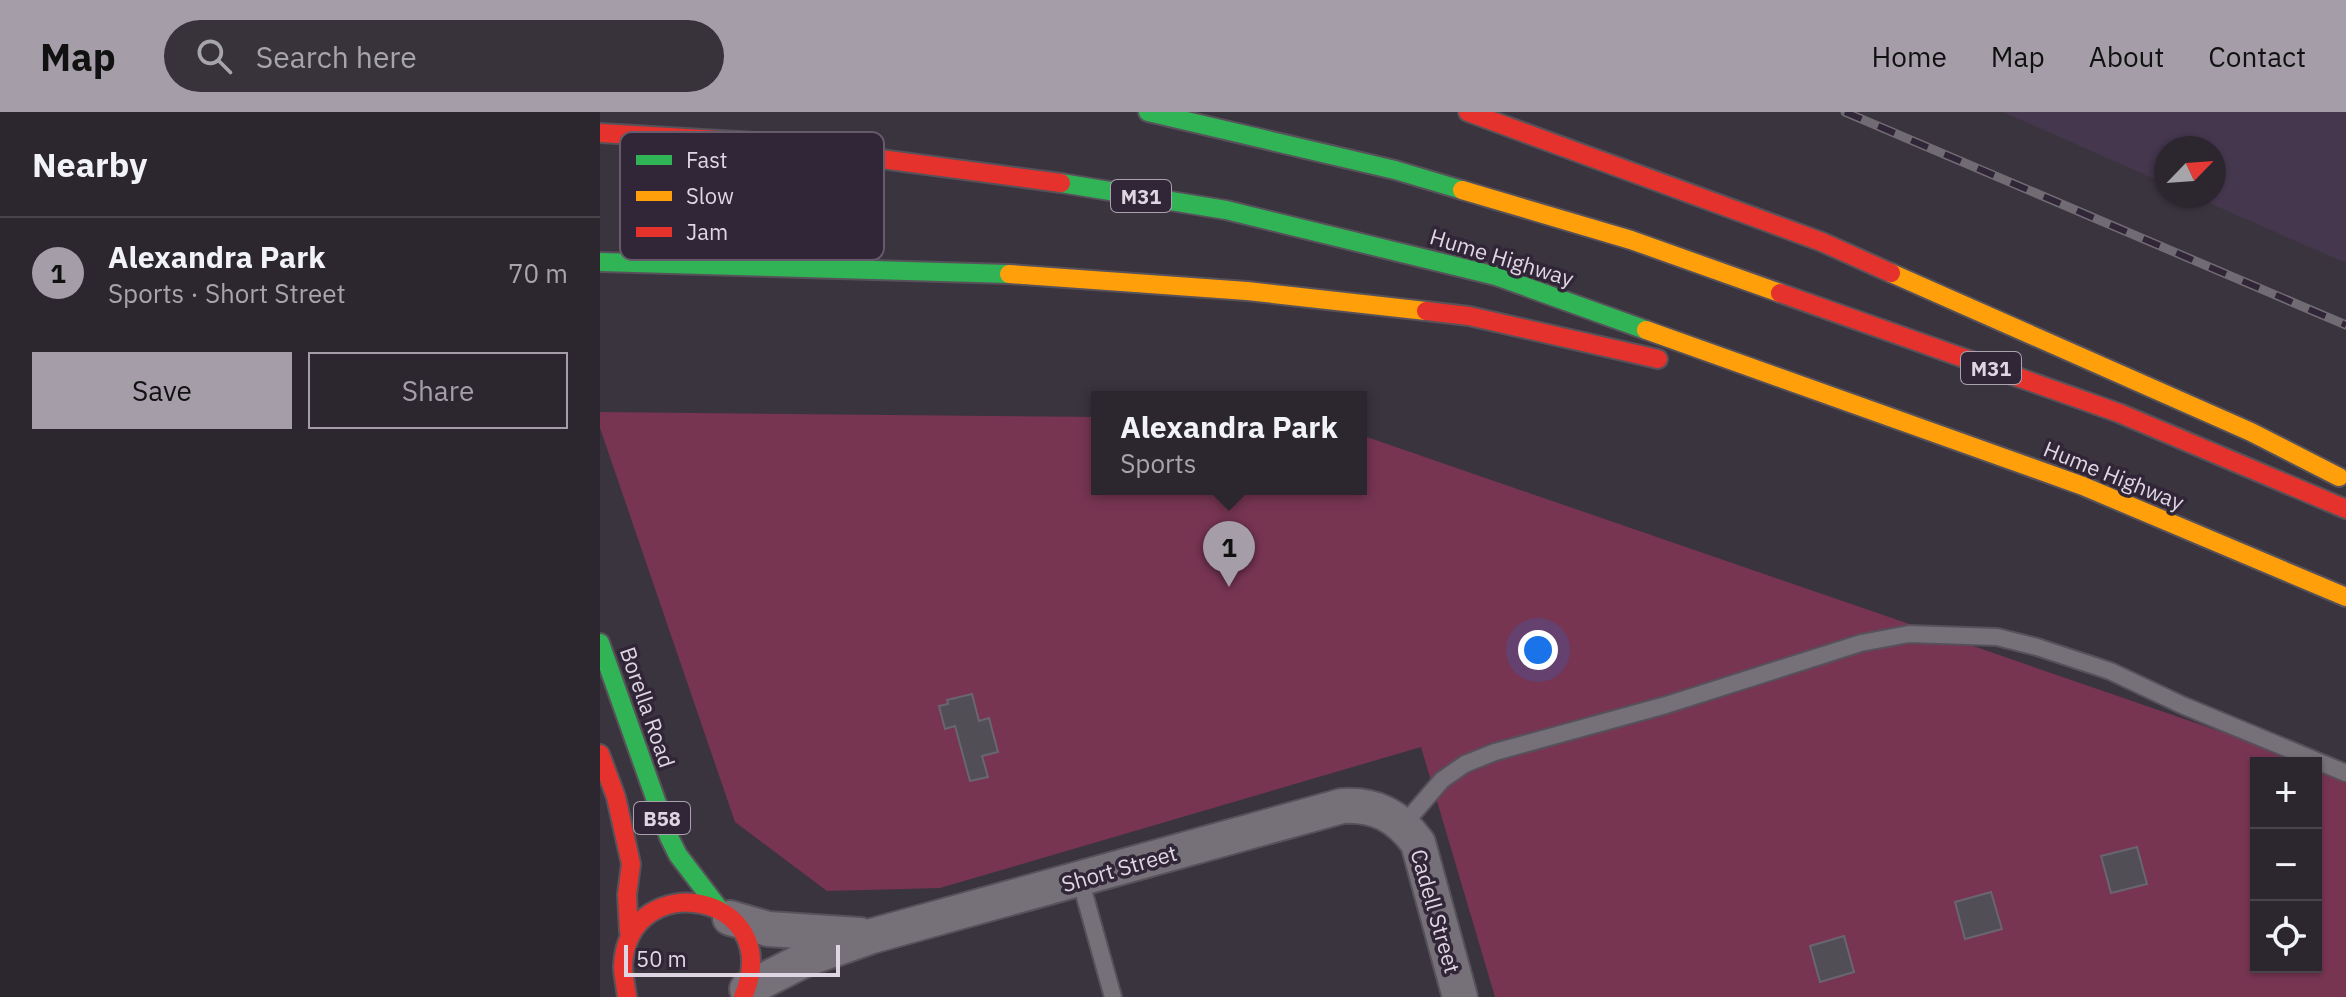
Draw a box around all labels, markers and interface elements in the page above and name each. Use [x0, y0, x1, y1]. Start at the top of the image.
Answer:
search box [164, 20, 724, 92]
text: Map [40, 32, 116, 81]
icon: search [192, 34, 236, 78]
text: Search here [256, 37, 417, 76]
text: Home [1871, 38, 1947, 75]
text: Map [1991, 38, 2045, 75]
text: About [2089, 38, 2164, 75]
text: Contact [2208, 38, 2306, 75]
legend [620, 132, 884, 260]
north arrow [2154, 136, 2226, 208]
text: Nearby [32, 142, 147, 186]
text: Fast [686, 145, 727, 174]
road number: M31 [1111, 180, 1171, 212]
text: Slow [686, 181, 734, 210]
text: Jam [686, 217, 728, 246]
street label: Hume Highway [1427, 221, 1577, 293]
text: Alexandra Park [108, 237, 326, 276]
text: 1 [50, 256, 66, 290]
text: 70 m [508, 256, 568, 290]
text: Sports · Short Street [108, 276, 346, 310]
button: Save [32, 352, 292, 429]
button: Share [308, 352, 568, 429]
road number: M31 [1961, 352, 2021, 384]
popup [1091, 391, 1367, 495]
text: Alexandra Park [1120, 407, 1338, 446]
street label: Hume Highway [2040, 434, 2188, 516]
text: Sports [1120, 446, 1196, 480]
pin: 1 [1203, 521, 1255, 587]
your location [1518, 630, 1558, 670]
street label: Borella Road [614, 643, 682, 771]
map controls [2250, 757, 2322, 973]
button: + [2250, 757, 2322, 829]
road number: B58 [634, 802, 690, 834]
button: − [2250, 829, 2322, 901]
street label: Short Street [1058, 838, 1180, 898]
street label: Cadell Street [1404, 846, 1468, 976]
button: locate [2250, 901, 2322, 973]
scale bar [624, 941, 840, 977]
text: 50 m [636, 944, 687, 973]

